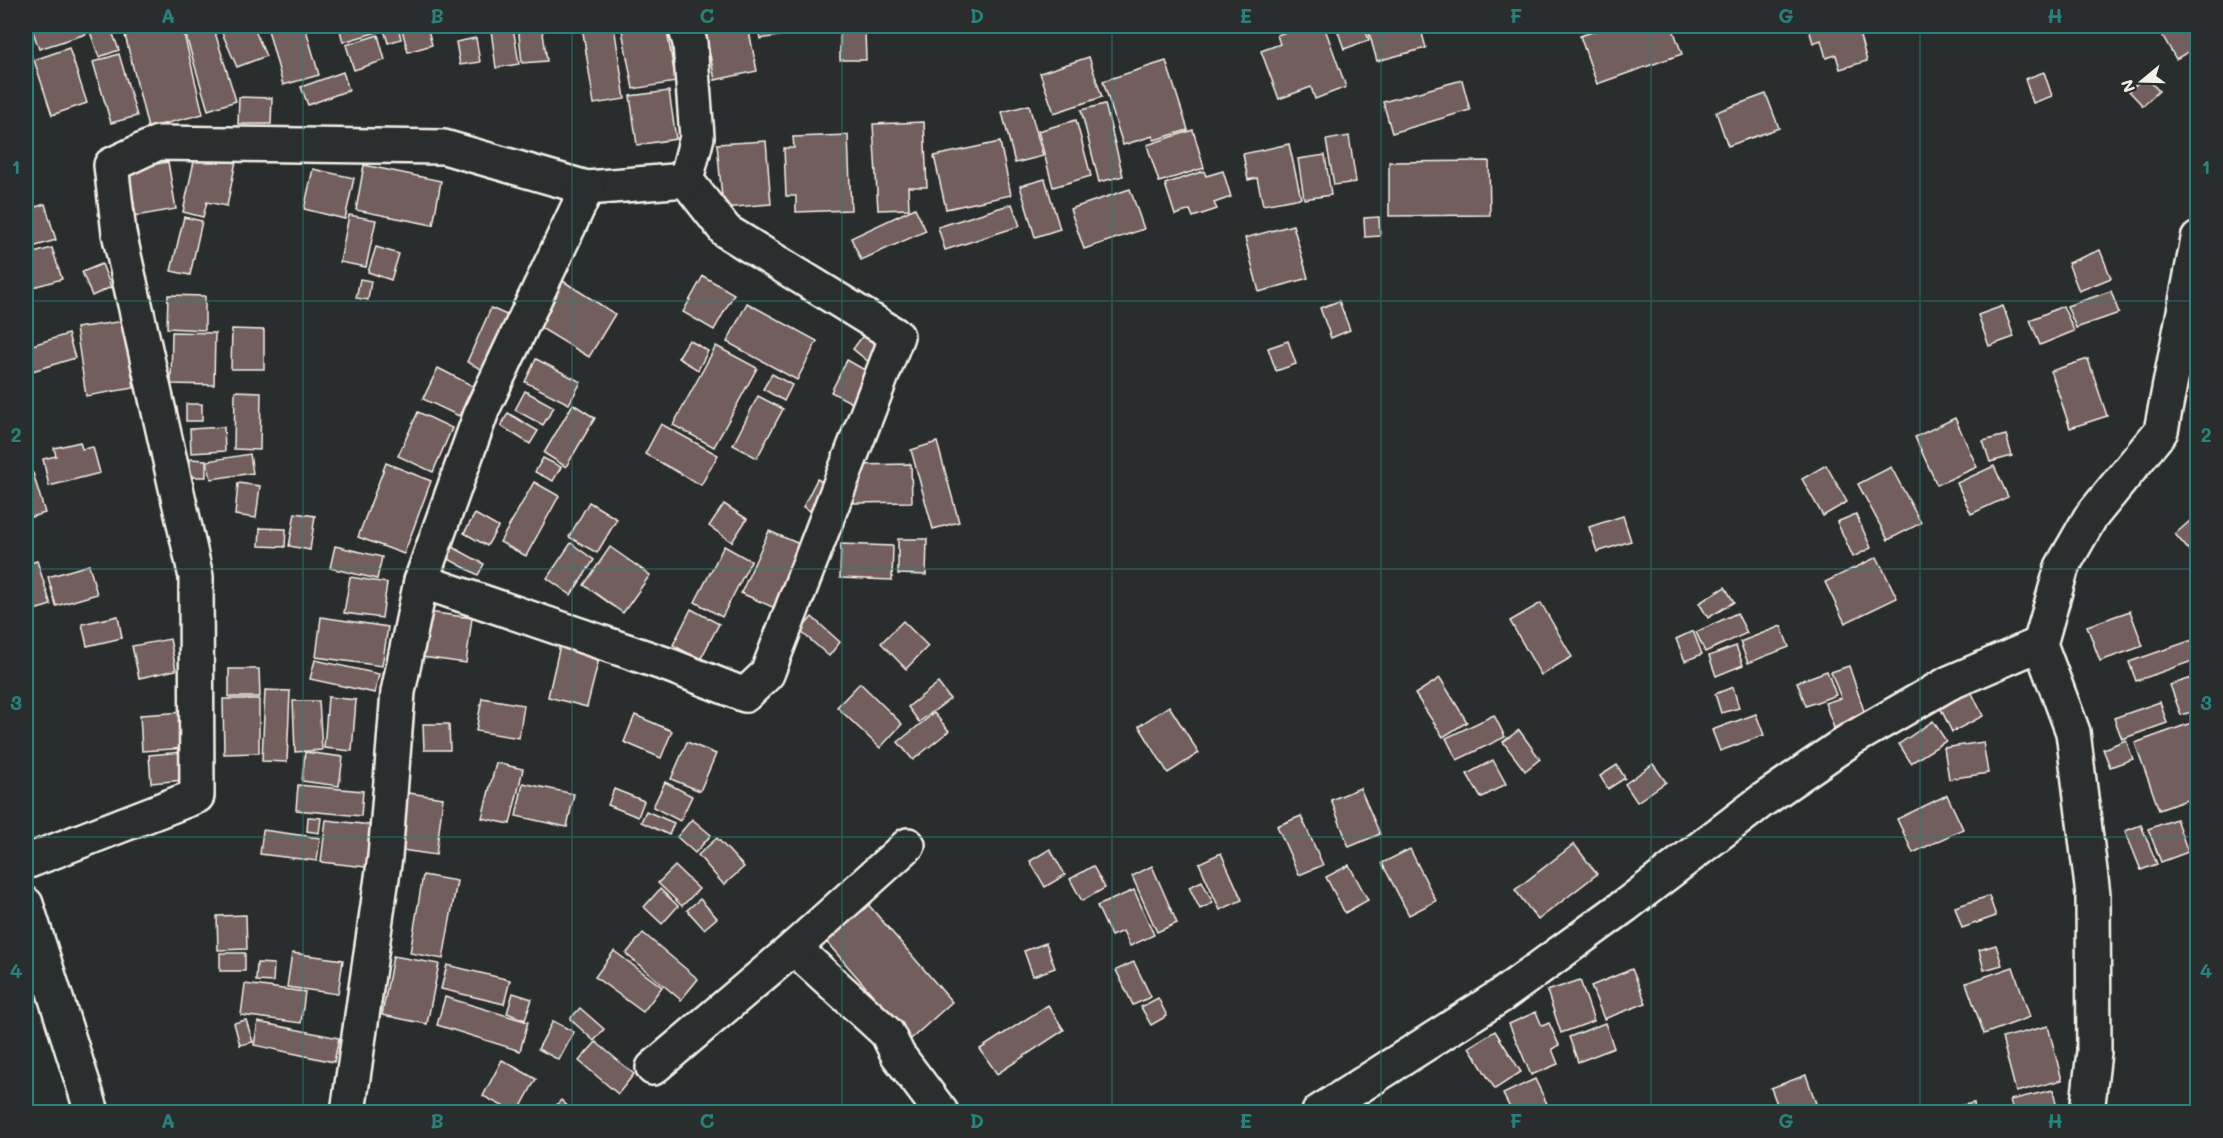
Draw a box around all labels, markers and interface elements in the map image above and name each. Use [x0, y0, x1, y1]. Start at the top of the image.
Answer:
text: A [161, 2, 175, 28]
text: B [430, 2, 444, 28]
text: C [700, 2, 715, 28]
text: D [970, 2, 984, 28]
text: E [1240, 2, 1252, 28]
text: F [1510, 2, 1523, 28]
text: G [1778, 2, 1794, 28]
text: H [2047, 2, 2063, 28]
north arrow [2112, 51, 2172, 111]
text: N [2115, 77, 2139, 95]
text: 1 [12, 153, 20, 179]
text: 1 [2202, 153, 2210, 179]
text: 2 [10, 421, 22, 447]
text: 2 [2200, 421, 2212, 447]
text: 3 [10, 689, 22, 715]
text: 3 [2200, 689, 2212, 715]
text: 4 [10, 957, 23, 983]
text: 4 [2200, 957, 2213, 983]
text: A [161, 1107, 175, 1133]
text: B [430, 1107, 444, 1133]
text: C [700, 1107, 715, 1133]
text: D [970, 1107, 984, 1133]
text: E [1240, 1107, 1252, 1133]
text: F [1510, 1107, 1523, 1133]
text: G [1778, 1107, 1794, 1133]
text: H [2047, 1107, 2063, 1133]

